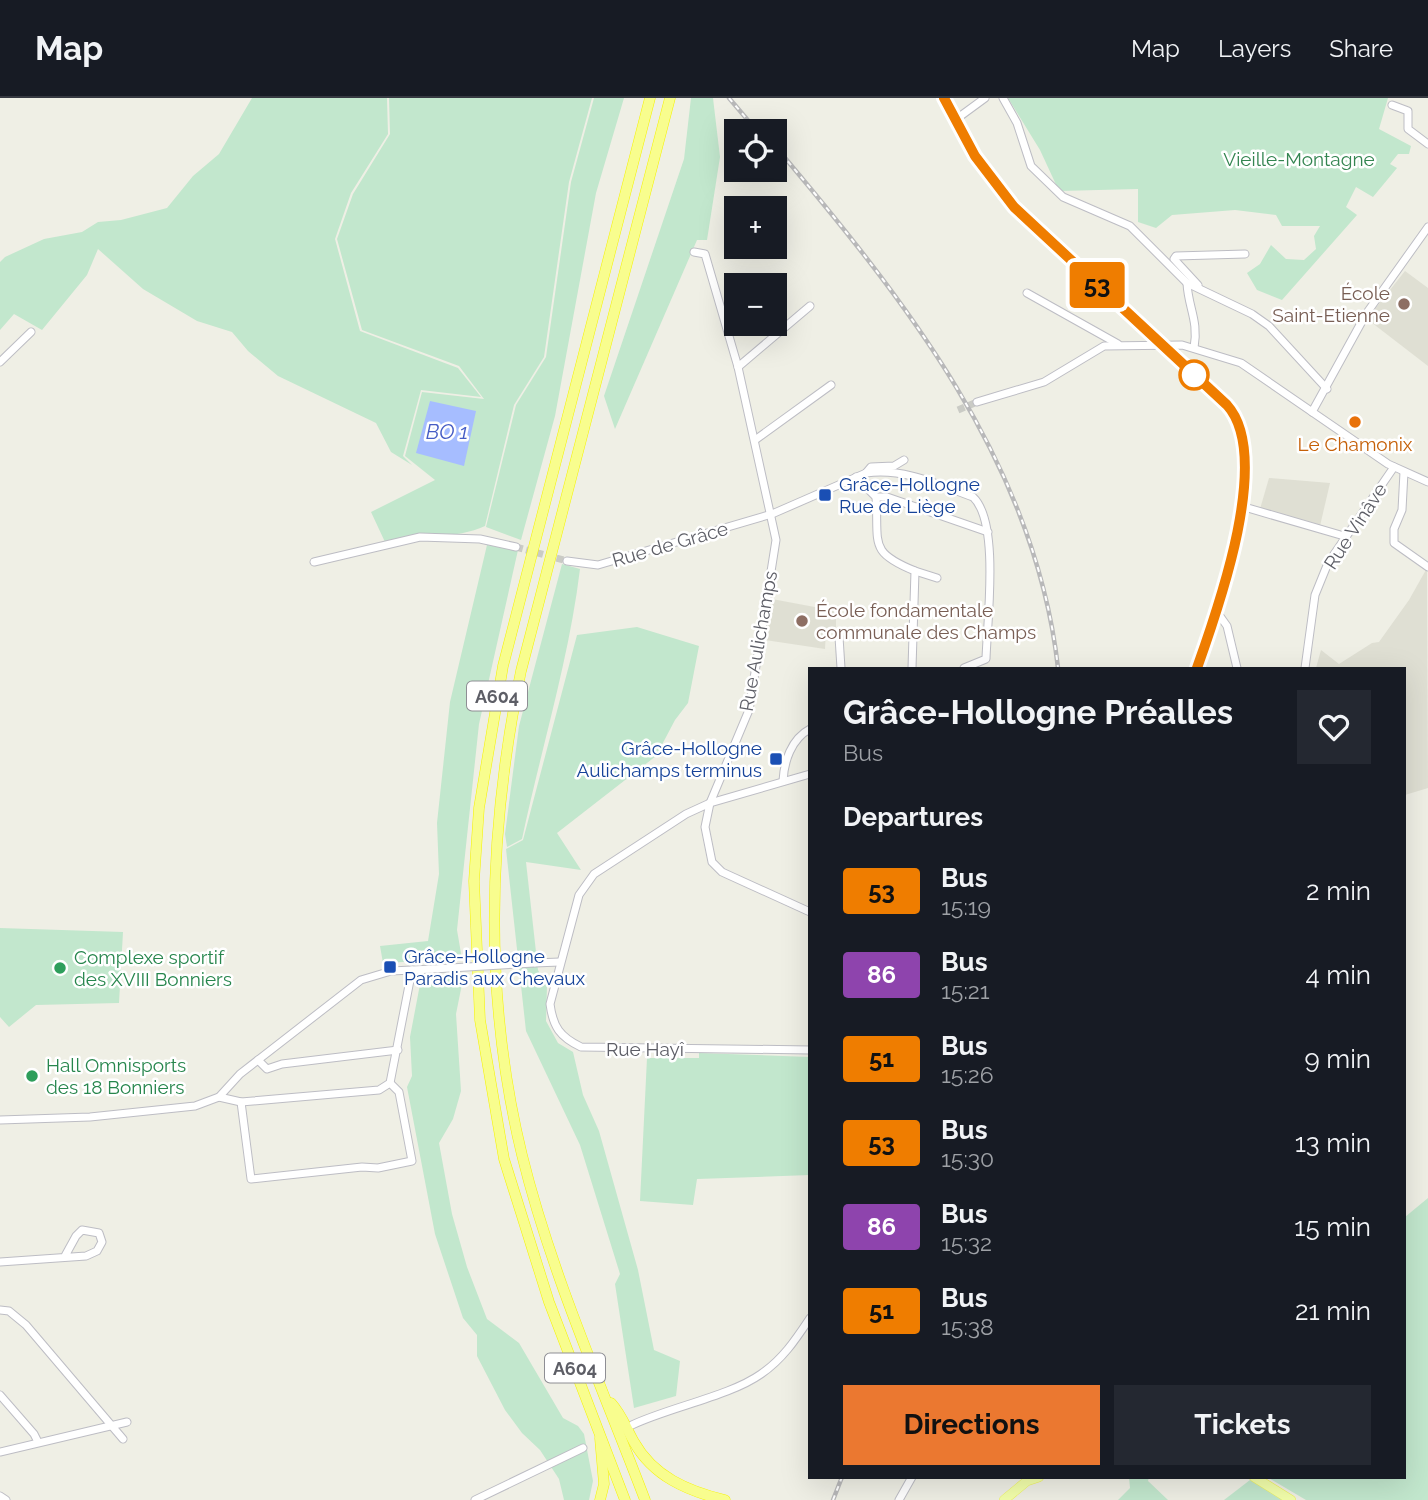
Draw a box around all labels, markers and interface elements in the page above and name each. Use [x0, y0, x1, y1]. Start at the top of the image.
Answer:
text: Map [35, 29, 103, 68]
text: Map [1131, 34, 1180, 63]
text: Layers [1218, 34, 1291, 63]
text: Share [1329, 34, 1393, 63]
map controls [724, 119, 787, 336]
button: locate [724, 119, 787, 182]
park label: Vieille-Montagne [1223, 148, 1375, 170]
button: + [724, 196, 787, 259]
line badge: 53 [1066, 262, 1128, 308]
text: 53 [1084, 270, 1110, 299]
button: − [724, 273, 787, 336]
place label: École Saint-Etienne [1272, 282, 1390, 326]
marker: École Saint-Etienne [1396, 296, 1412, 312]
unlabelled marker [1179, 360, 1209, 390]
marker: Le Chamonix [1347, 414, 1363, 430]
water label: BO 1 [426, 419, 468, 444]
place label: Le Chamonix [1298, 433, 1413, 455]
place label: Grâce-Hollogne Rue de Liège [839, 473, 980, 517]
street label: Rue Vinâve [1319, 479, 1391, 573]
marker: Grâce-Hollogne Rue de Liège [817, 487, 833, 503]
street label: Rue de Grâce [610, 517, 730, 571]
street label: Rue Aulichamps [735, 569, 781, 713]
place label: École fondamentale communale des Champs [816, 599, 1036, 643]
marker: École fondamentale communale des Champs [794, 613, 810, 629]
road number: A604 [467, 682, 527, 710]
button: heart [1297, 690, 1371, 764]
text: Grâce-Hollogne Préalles [843, 693, 1233, 732]
place label: Grâce-Hollogne Aulichamps terminus [577, 737, 762, 781]
text: Bus [843, 739, 883, 766]
marker: Grâce-Hollogne Aulichamps terminus [768, 751, 784, 767]
text: Departures [843, 802, 983, 832]
text: Bus [941, 863, 988, 893]
text: 53 [868, 876, 895, 905]
text: 2 min [1306, 876, 1371, 906]
text: 15:19 [941, 893, 991, 920]
place label: Grâce-Hollogne Paradis aux Chevaux [404, 945, 586, 989]
place label: Complexe sportif des XVIII Bonniers [74, 946, 232, 990]
text: Bus [941, 947, 988, 977]
marker: Grâce-Hollogne Paradis aux Chevaux [382, 959, 398, 975]
marker: Complexe sportif des XVIII Bonniers [52, 960, 68, 976]
text: 86 [867, 960, 896, 989]
text: 4 min [1305, 960, 1371, 990]
text: 15:21 [941, 977, 990, 1004]
text: Bus [941, 1031, 988, 1061]
street label: Rue Hayî [606, 1038, 685, 1060]
text: 51 [869, 1044, 894, 1073]
text: 9 min [1304, 1044, 1371, 1074]
place label: Hall Omnisports des 18 Bonniers [46, 1054, 186, 1098]
text: 15:26 [941, 1061, 994, 1088]
marker: Hall Omnisports des 18 Bonniers [24, 1068, 40, 1084]
text: Bus [941, 1115, 988, 1145]
text: 53 [868, 1128, 895, 1157]
text: 13 min [1295, 1128, 1371, 1158]
text: 15:30 [941, 1145, 994, 1172]
text: Bus [941, 1199, 988, 1229]
text: 86 [867, 1212, 896, 1241]
text: 15 min [1294, 1212, 1371, 1242]
text: 15:32 [941, 1229, 992, 1256]
text: Bus [941, 1283, 988, 1313]
text: 51 [869, 1296, 894, 1325]
text: 21 min [1295, 1296, 1371, 1326]
text: 15:38 [941, 1313, 994, 1340]
road number: A604 [545, 1353, 605, 1382]
button: Directions [843, 1385, 1100, 1465]
button: Tickets [1114, 1385, 1371, 1465]

